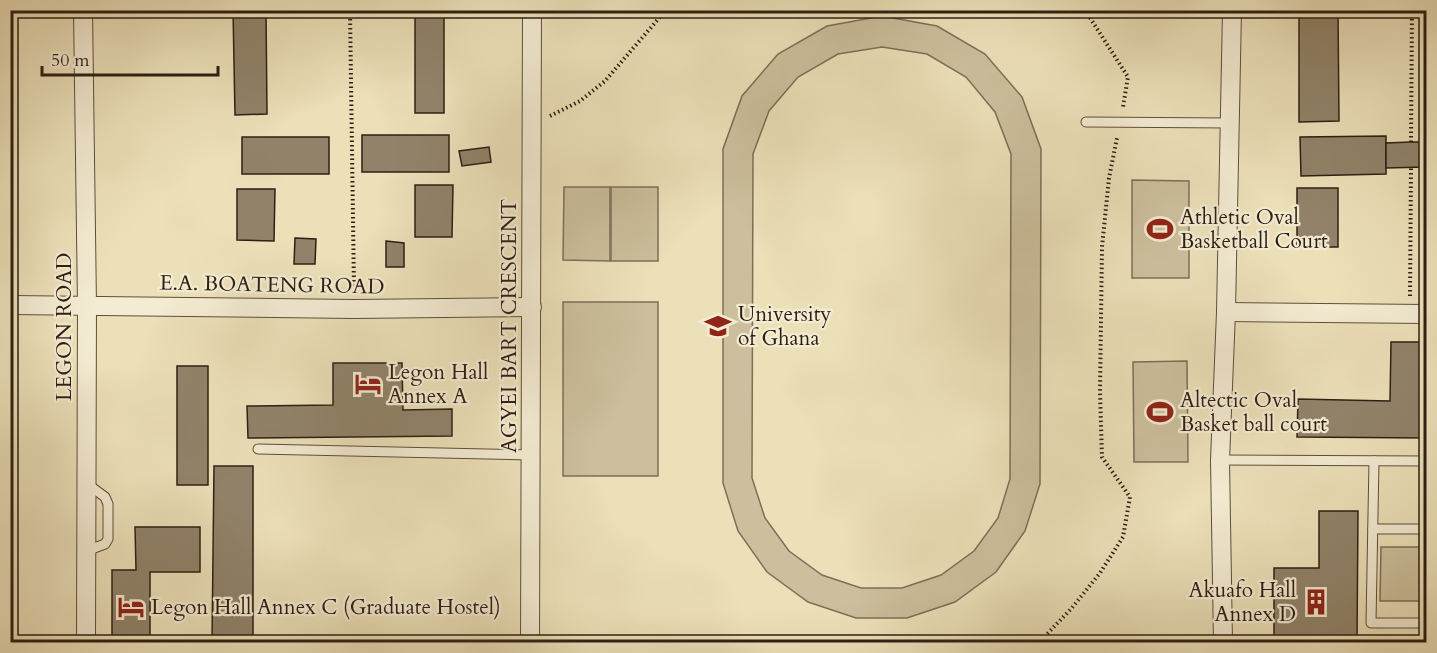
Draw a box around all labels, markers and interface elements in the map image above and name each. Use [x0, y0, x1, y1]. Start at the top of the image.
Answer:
scale bar [42, 39, 218, 77]
text: 50 m [51, 48, 90, 73]
street label: AGYEI BART CRESCENT [495, 199, 524, 453]
place label: Athletic Oval Basketball Court [1180, 203, 1328, 256]
sports icon: Athletic Oval Basketball Court [1145, 214, 1175, 244]
street label: LEGON ROAD [50, 253, 79, 401]
street label: E.A. BOATENG ROAD [159, 269, 385, 301]
place label: University of Ghana [738, 300, 831, 353]
school or university icon: University of Ghana [703, 311, 733, 341]
place label: Legon Hall Annex A [388, 358, 488, 411]
hotel icon: Legon Hall Annex A [353, 369, 383, 399]
place label: Altectic Oval Basket ball court [1180, 386, 1327, 439]
sports icon: Altectic Oval Basket ball court [1145, 397, 1175, 427]
place label: Akuafo Hall Annex D [1189, 576, 1296, 629]
building icon: Akuafo Hall Annex D [1301, 587, 1331, 617]
hotel icon: Legon Hall Annex C (Graduate Hostel) [116, 592, 146, 622]
place label: Legon Hall Annex C (Graduate Hostel) [151, 593, 501, 622]

